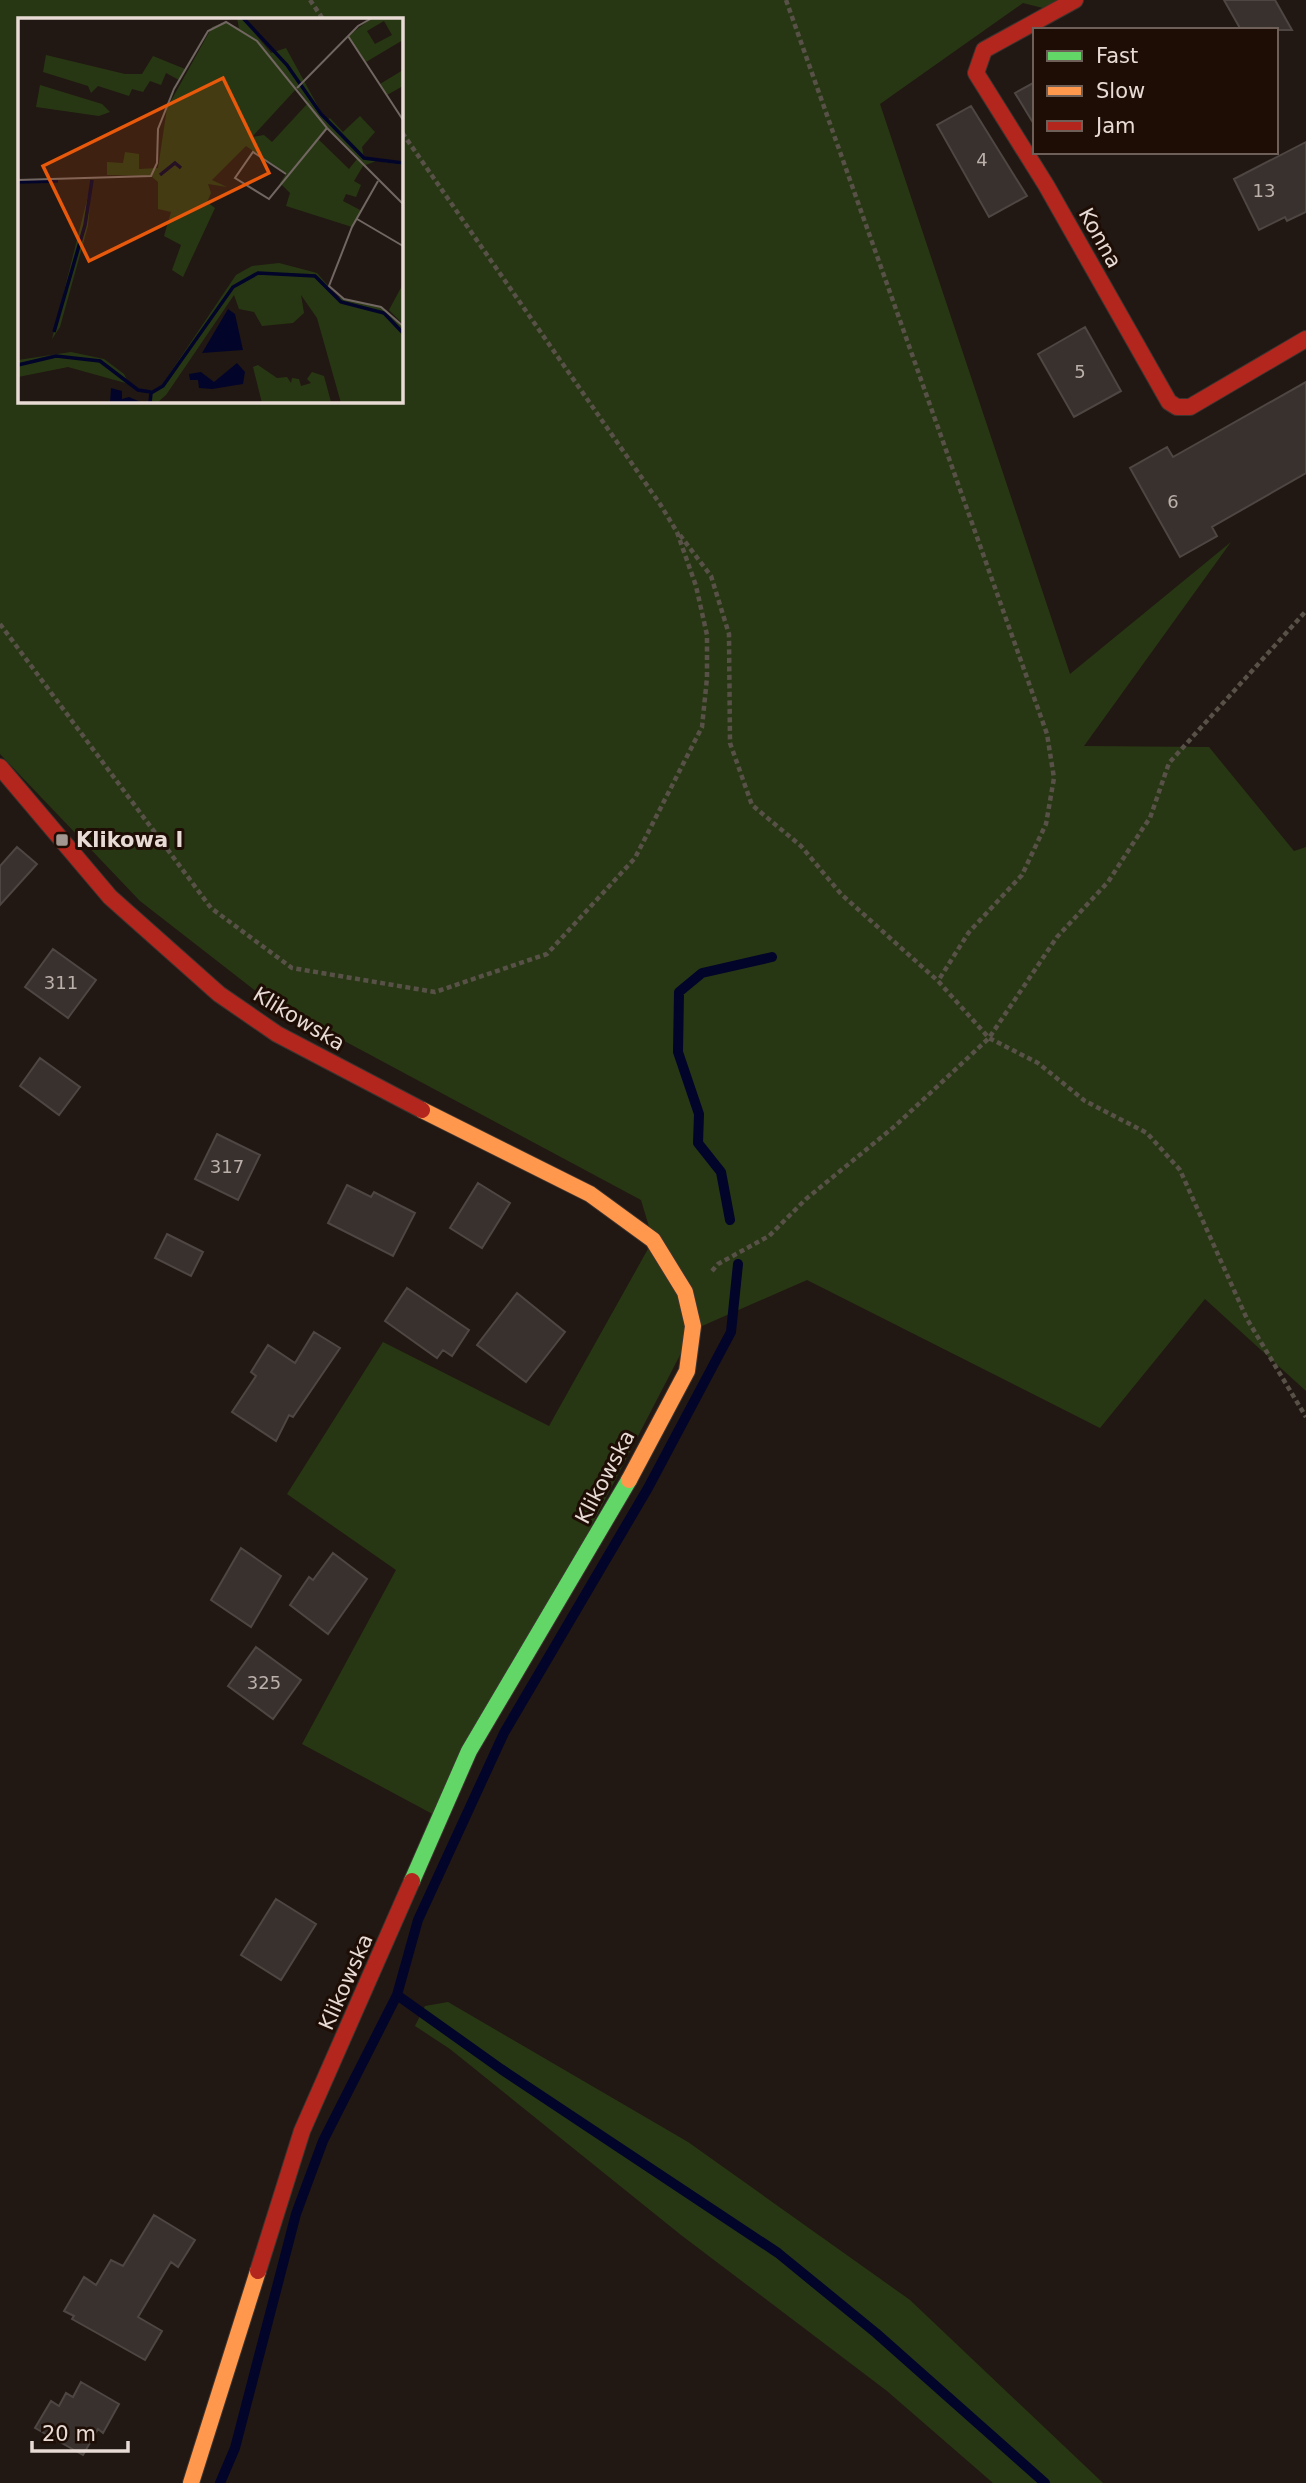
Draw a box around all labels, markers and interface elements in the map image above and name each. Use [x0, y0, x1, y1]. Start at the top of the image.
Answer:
inset map [18, 18, 402, 402]
legend [1033, 28, 1278, 154]
text: Fast [1096, 44, 1138, 68]
text: Slow [1096, 79, 1145, 103]
text: Jam [1094, 114, 1136, 138]
house number: 4 [976, 149, 988, 170]
house number: 13 [1253, 180, 1275, 201]
street label: Konna [1074, 204, 1126, 272]
house number: 5 [1074, 361, 1086, 382]
house number: 6 [1167, 491, 1179, 512]
place label: Klikowa I [76, 828, 183, 852]
marker: Klikowa I [54, 832, 70, 848]
house number: 311 [44, 972, 78, 993]
street label: Klikowska [249, 982, 349, 1056]
house number: 317 [210, 1156, 244, 1177]
street label: Klikowska [570, 1426, 640, 1528]
house number: 325 [247, 1672, 281, 1693]
street label: Klikowska [314, 1930, 378, 2034]
scale bar [32, 2410, 128, 2454]
text: 20 m [42, 2422, 96, 2446]

